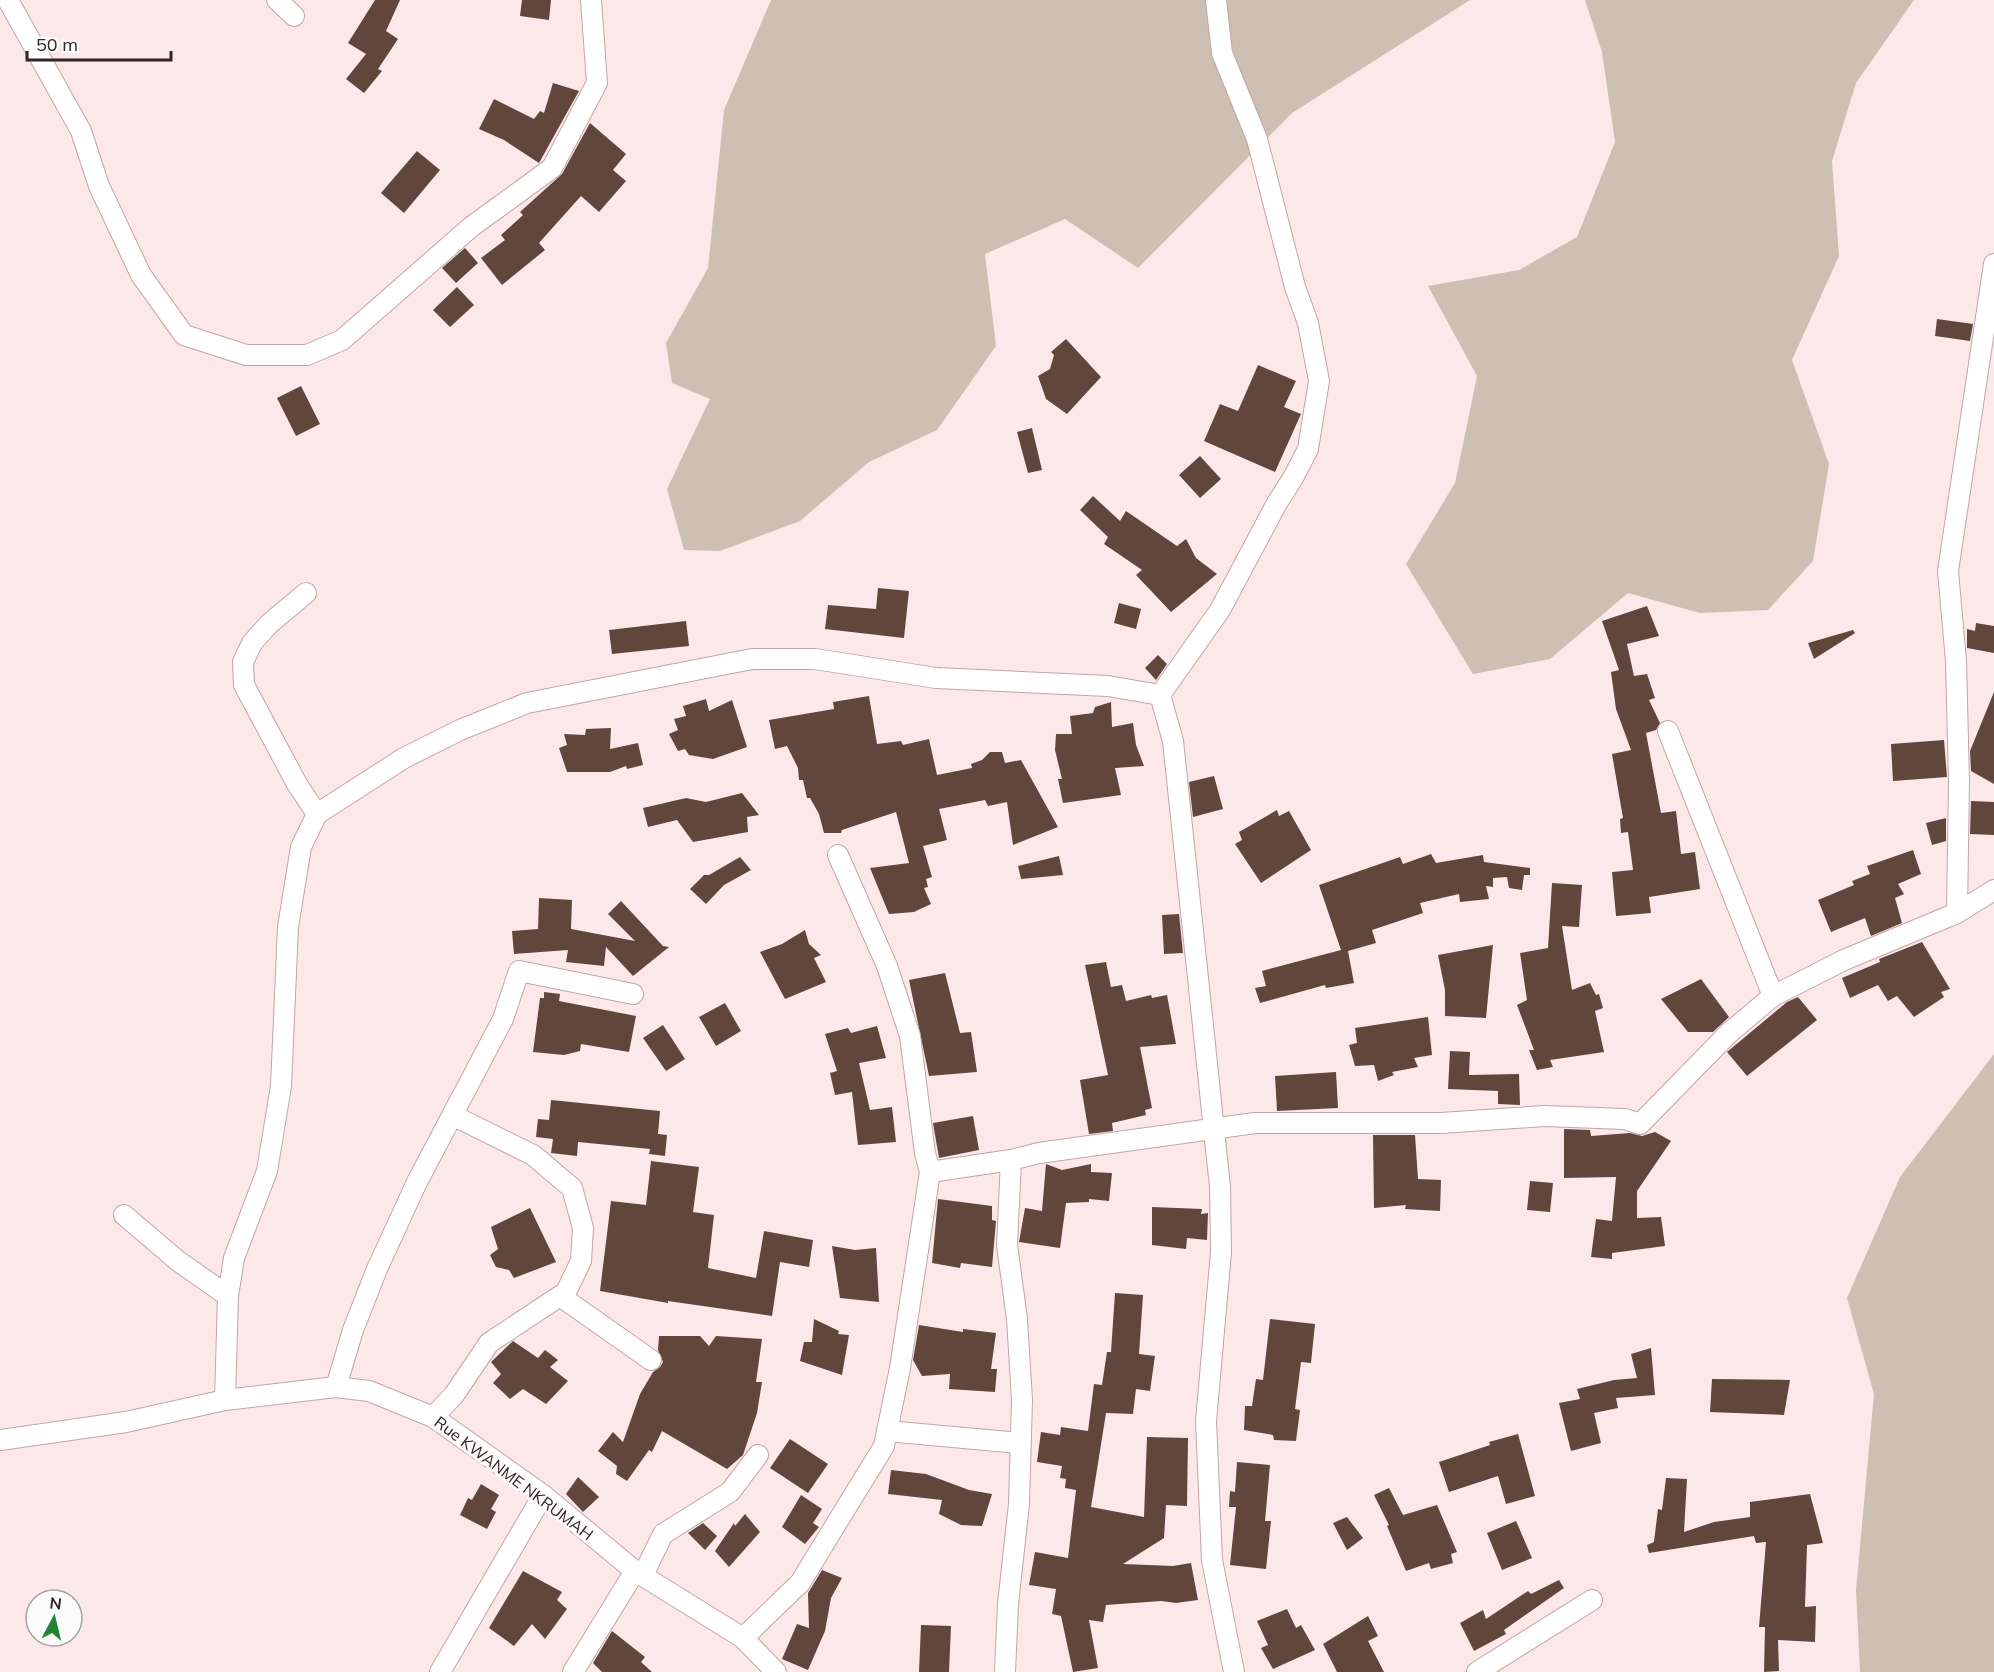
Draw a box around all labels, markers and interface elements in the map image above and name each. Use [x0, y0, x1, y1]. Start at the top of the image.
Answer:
scale bar [27, 24, 171, 62]
text: 50 m [36, 33, 78, 56]
street label: Rue KWANME NKRUMAH [431, 1412, 597, 1544]
north arrow [24, 1588, 84, 1648]
text: N [49, 1592, 63, 1614]

